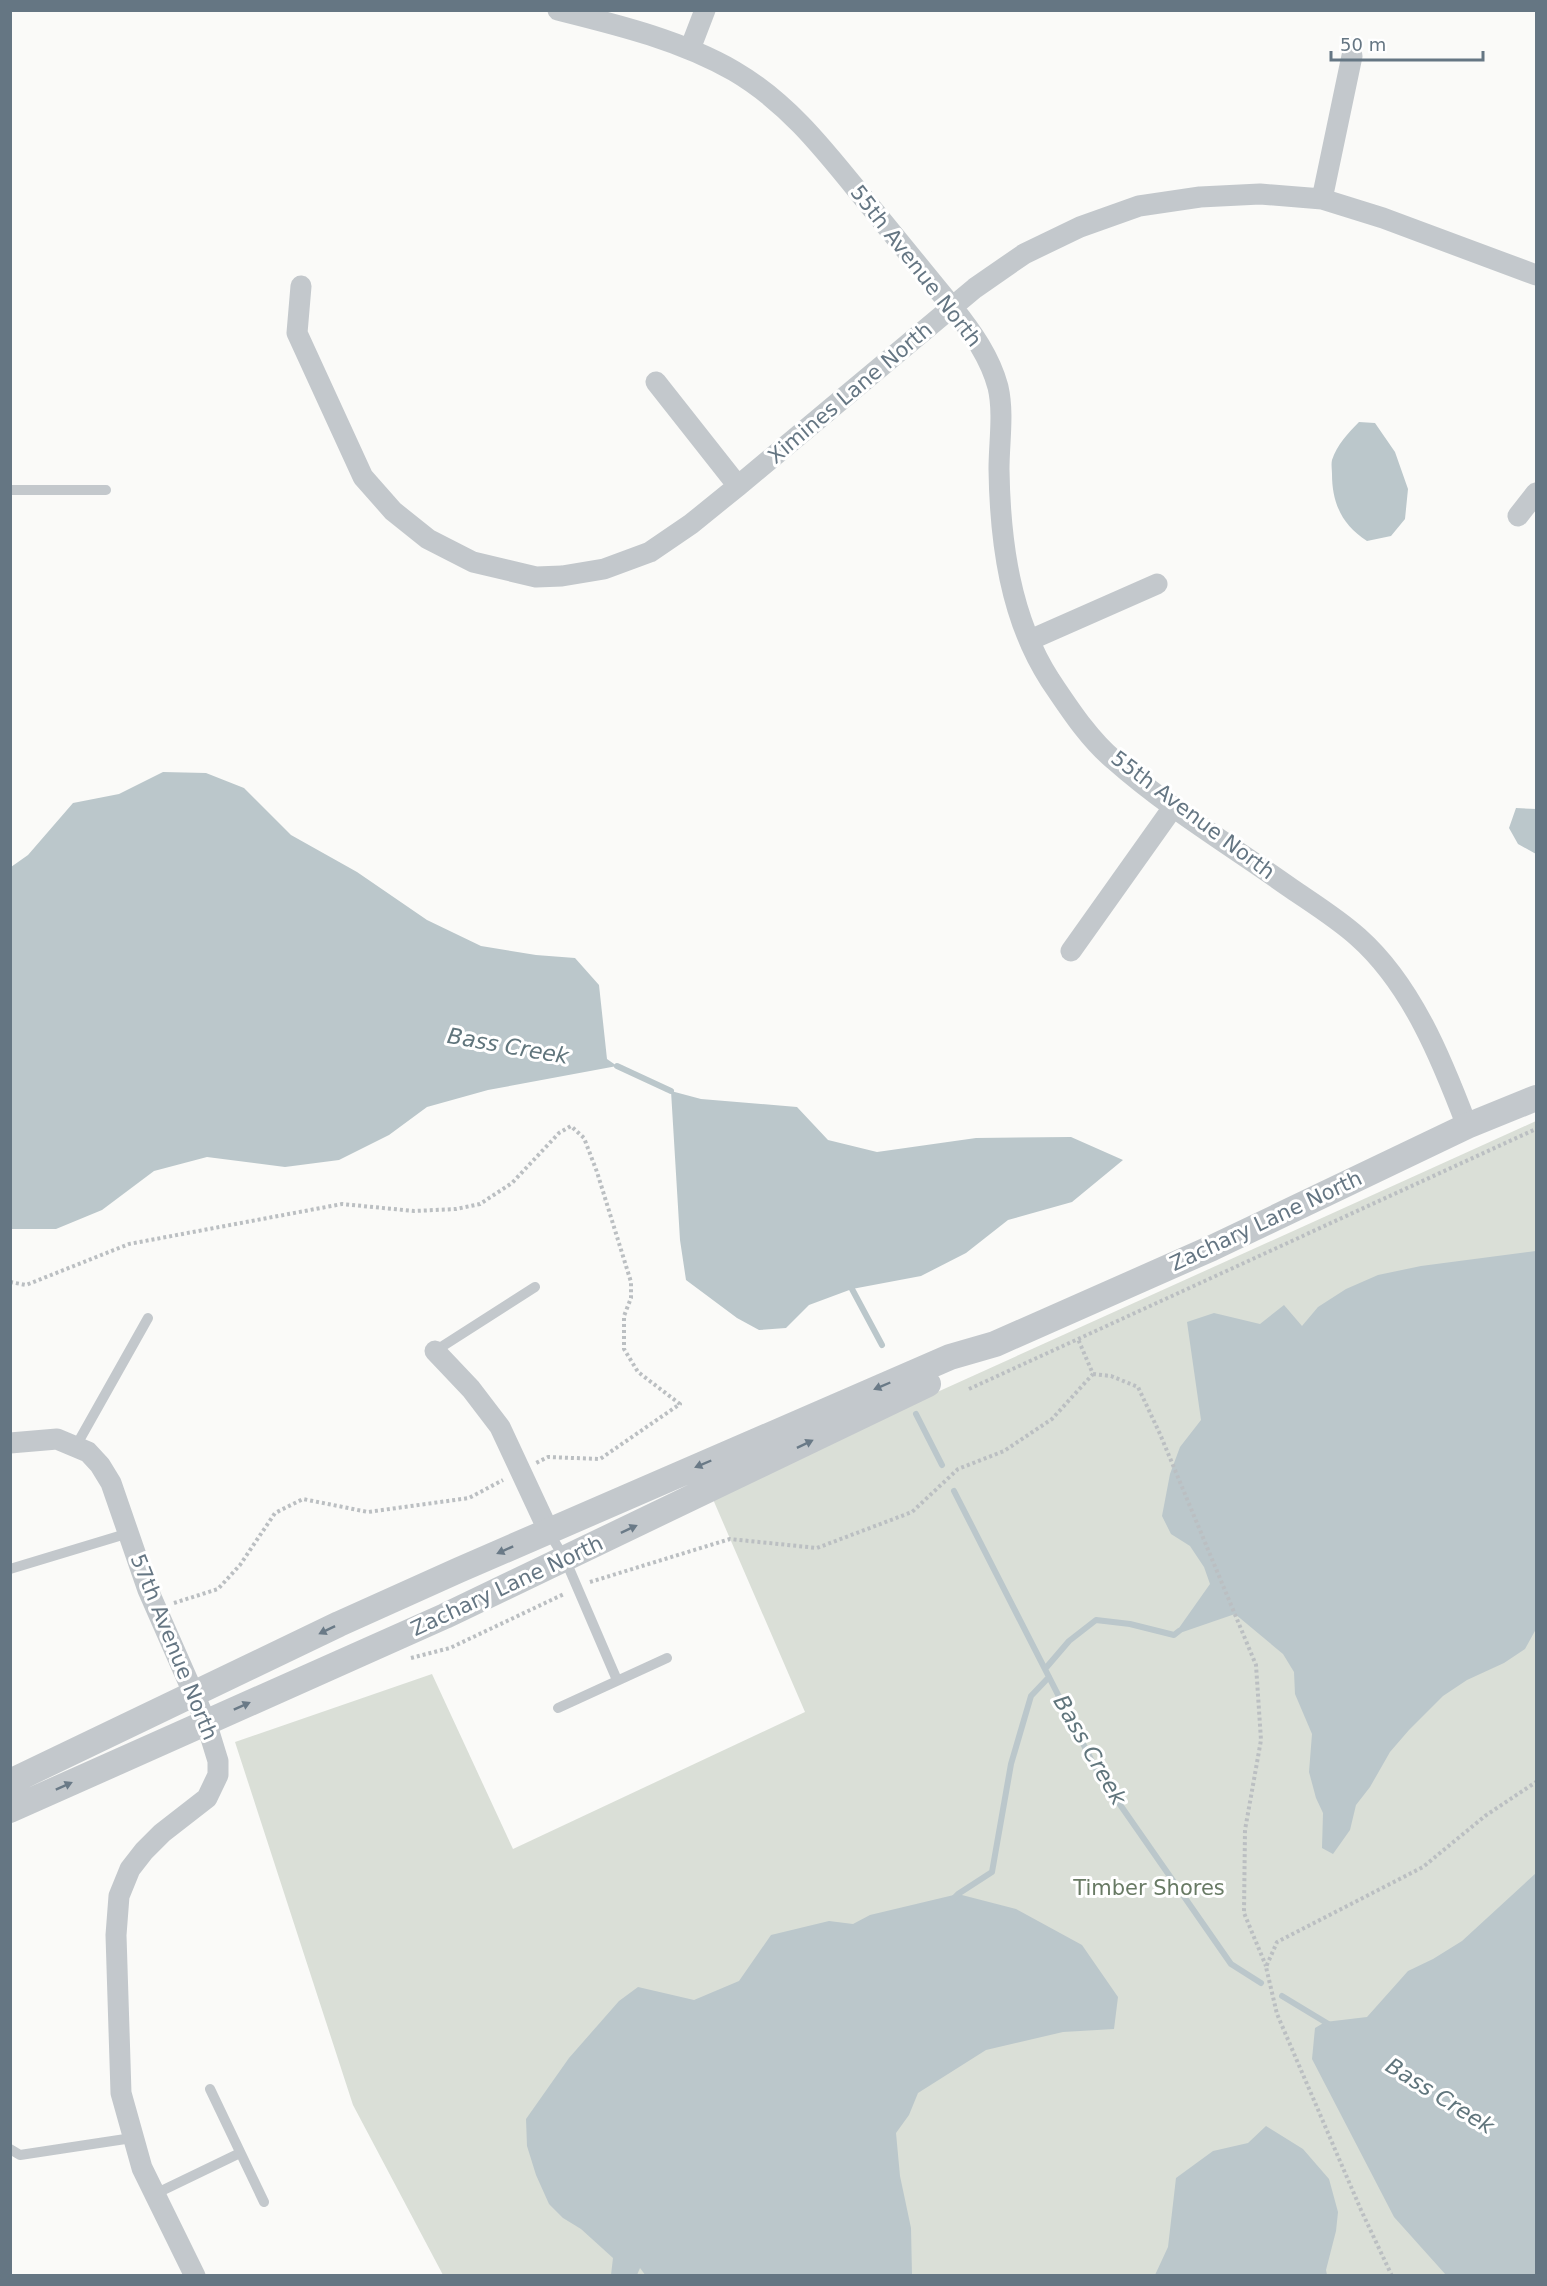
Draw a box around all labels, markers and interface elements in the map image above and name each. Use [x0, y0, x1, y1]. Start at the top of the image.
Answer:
scale bar [1331, 24, 1482, 62]
text: 50 m [1340, 34, 1386, 55]
street label: 55th Avenue North [845, 180, 987, 352]
street label: Ximines Lane North [763, 317, 937, 469]
street label: 55th Avenue North [1107, 746, 1279, 884]
water label: Bass Creek [445, 1023, 572, 1069]
street label: Zachary Lane North [1166, 1166, 1366, 1276]
one-way arrow [872, 1381, 890, 1391]
one-way arrow [796, 1439, 813, 1448]
one-way arrow [694, 1459, 711, 1468]
one-way arrow [621, 1524, 638, 1533]
street label: Zachary Lane North [407, 1531, 607, 1641]
one-way arrow [496, 1545, 513, 1554]
street label: 57th Avenue North [126, 1551, 222, 1743]
one-way arrow [319, 1626, 336, 1635]
water label: Bass Creek [1048, 1691, 1132, 1810]
one-way arrow [233, 1701, 251, 1711]
one-way arrow [55, 1781, 73, 1790]
park label: Timber Shores [1072, 1876, 1225, 1900]
water label: Bass Creek [1381, 2053, 1500, 2140]

